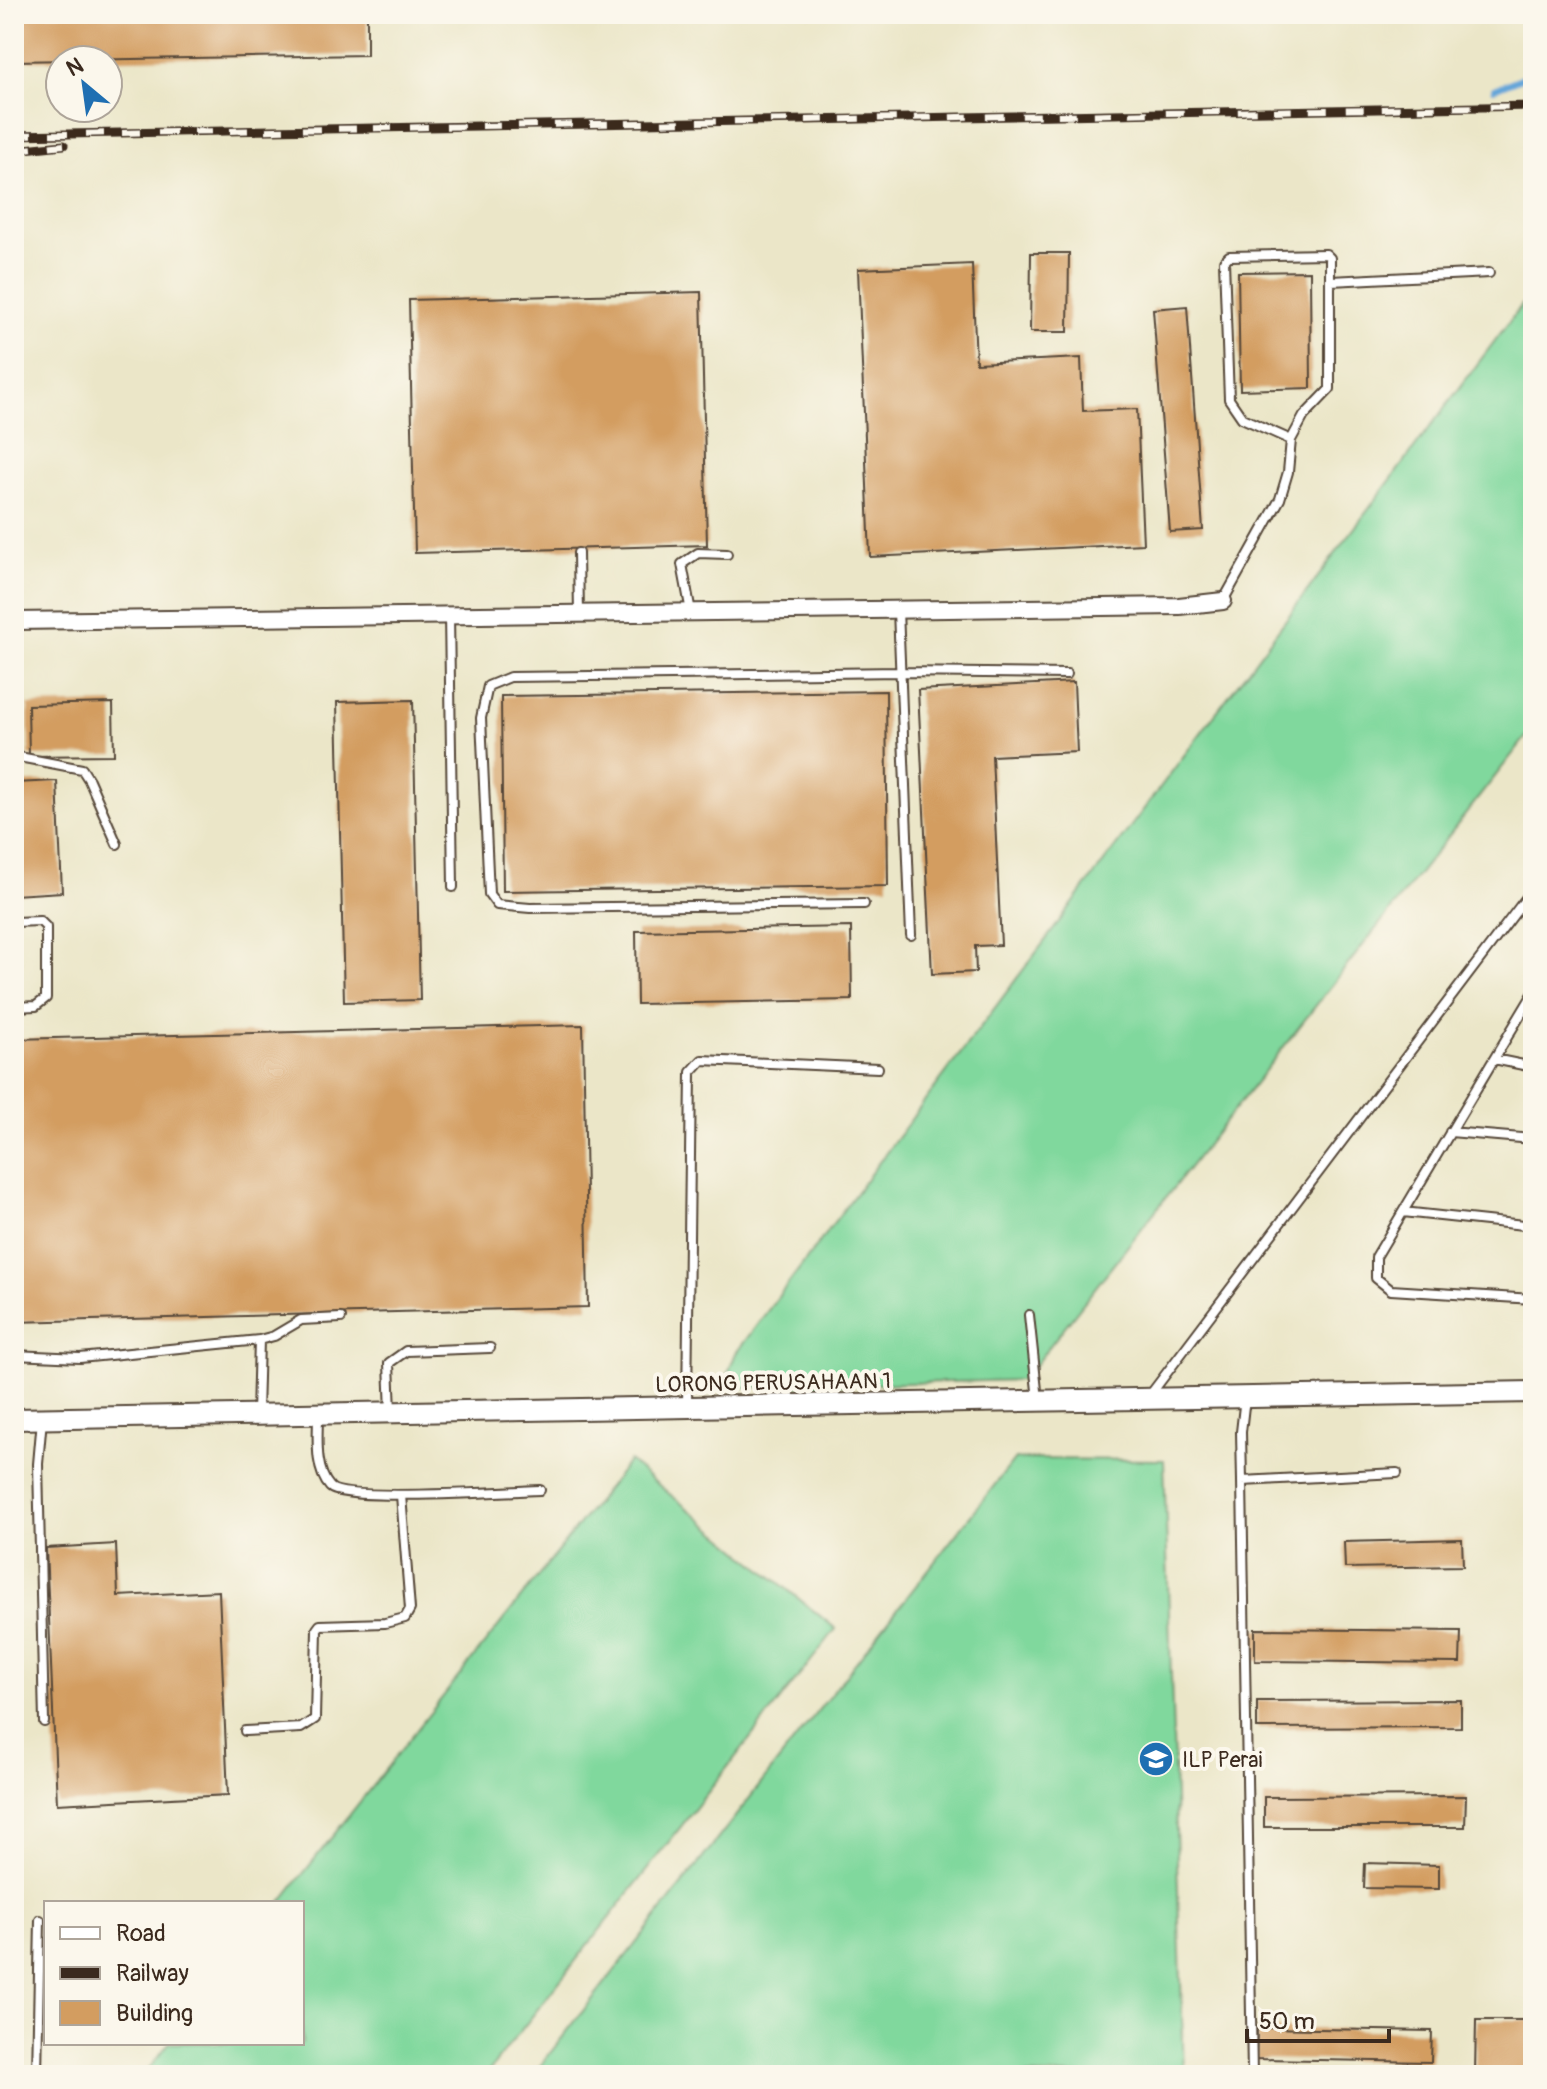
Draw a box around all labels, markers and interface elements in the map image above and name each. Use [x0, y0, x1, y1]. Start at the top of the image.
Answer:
north arrow [44, 44, 124, 124]
text: N [61, 51, 88, 83]
street label: LORONG PERUSAHAAN 1 [655, 1367, 891, 1399]
school or university icon: ILP Perai [1137, 1740, 1175, 1778]
place label: ILP Perai [1182, 1746, 1263, 1774]
legend [44, 1901, 304, 2045]
text: Road [116, 1919, 166, 1948]
text: Railway [116, 1959, 189, 1988]
scale bar [1247, 1993, 1389, 2043]
text: Building [116, 1999, 193, 2028]
text: 50 m [1259, 2007, 1315, 2036]

